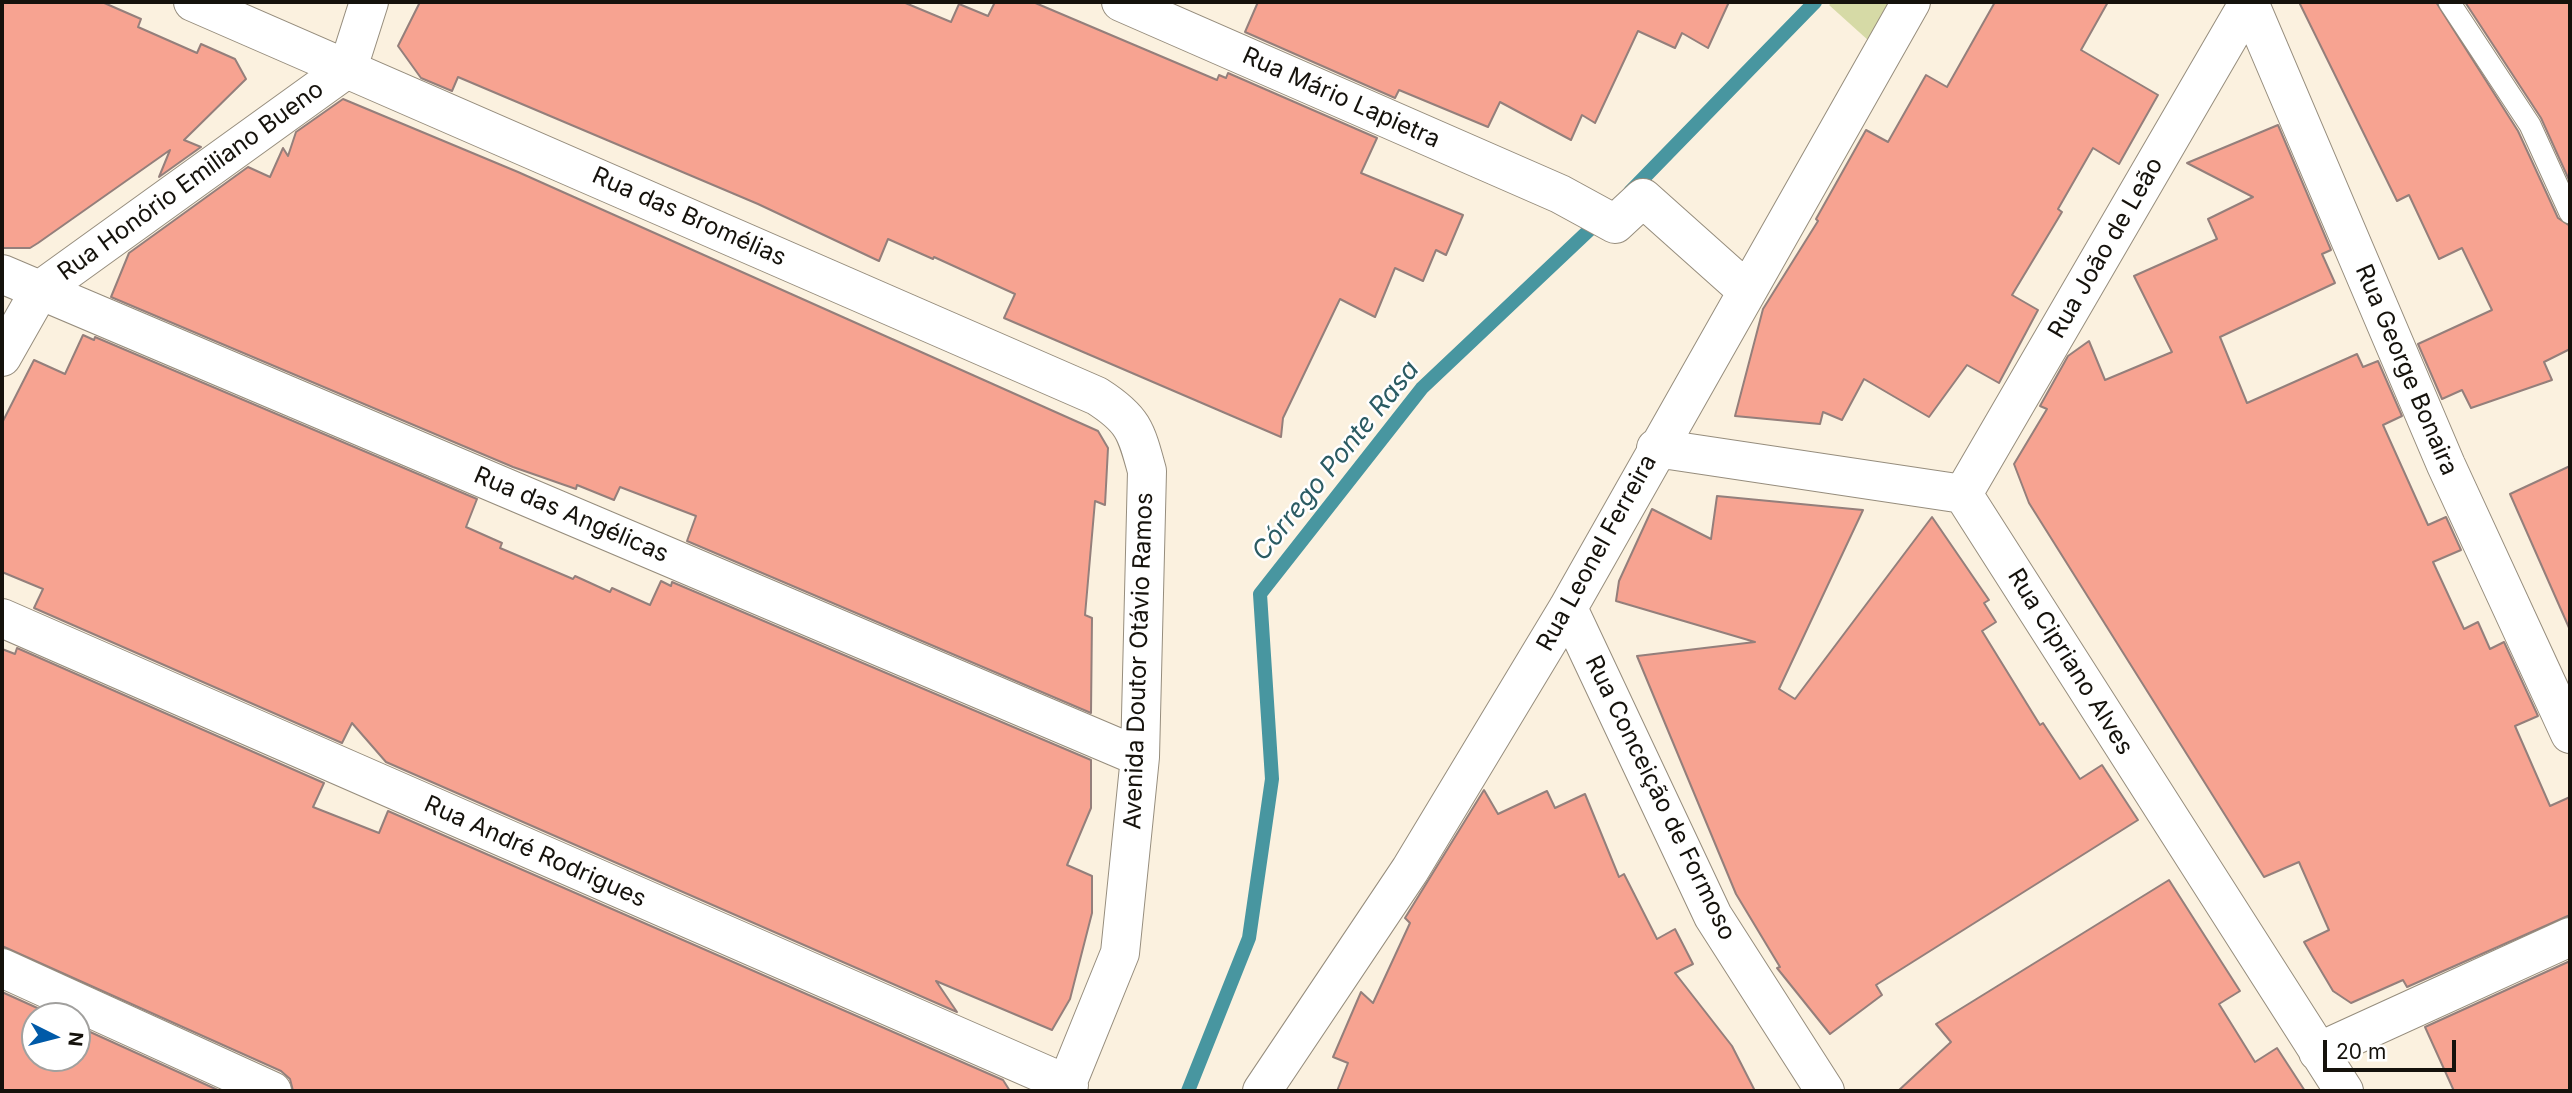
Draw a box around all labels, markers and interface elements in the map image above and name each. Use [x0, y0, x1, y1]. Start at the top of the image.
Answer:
street label: Rua Mário Lapietra [1238, 41, 1444, 155]
street label: Rua Honório Emiliano Bueno [53, 75, 329, 287]
street label: Rua João de Leão [2043, 153, 2169, 343]
street label: Rua das Bromélias [588, 161, 790, 273]
street label: Rua George Bonaira [2349, 260, 2463, 480]
water label: Córrego Ponte Rasa [1246, 355, 1426, 567]
street label: Rua Leonel Ferreira [1531, 450, 1663, 656]
street label: Rua das Angélicas [469, 461, 673, 569]
street label: Avenida Doutor Otávio Ramos [1119, 492, 1159, 830]
street label: Rua Cipriano Alves [2001, 564, 2139, 760]
street label: Rua Conceição de Formoso [1578, 651, 1742, 945]
street label: Rua André Rodrigues [420, 790, 650, 914]
north arrow [21, 1002, 91, 1072]
scale bar [2327, 1026, 2460, 1070]
text: N [63, 1031, 88, 1047]
text: 20 m [2336, 1039, 2386, 1064]

